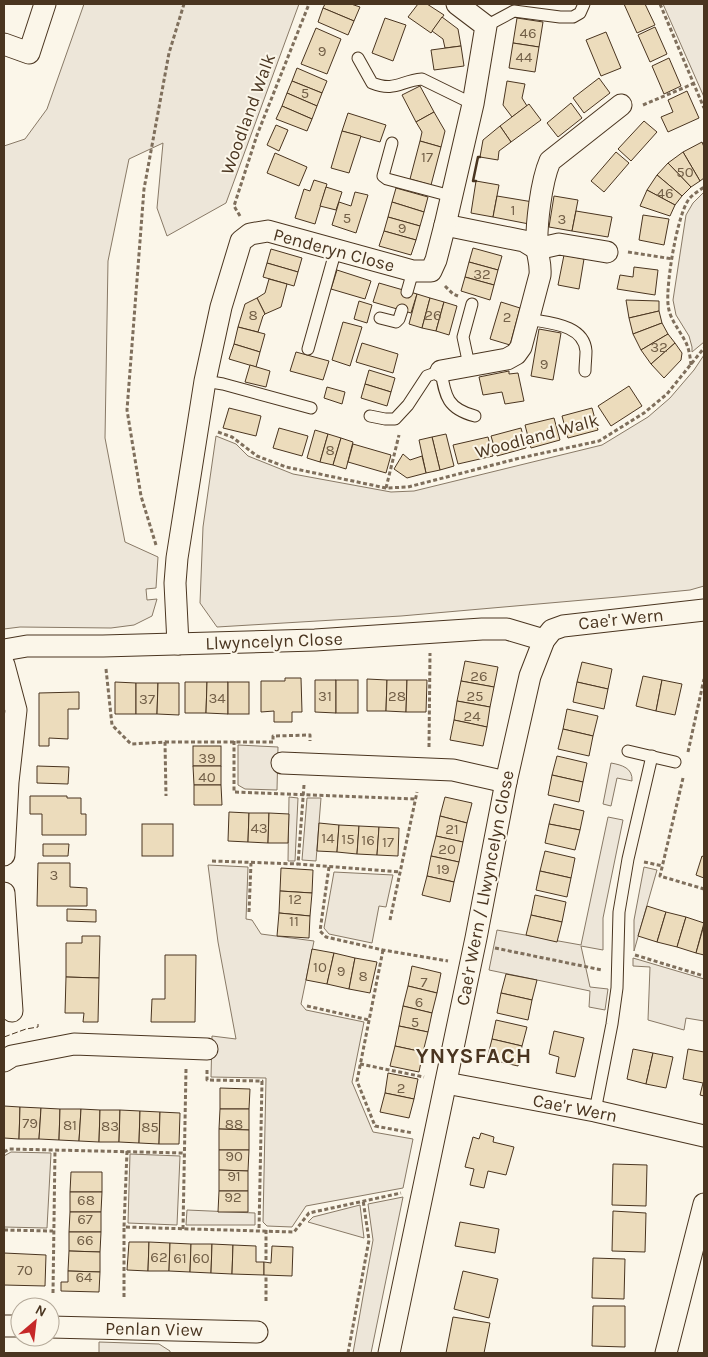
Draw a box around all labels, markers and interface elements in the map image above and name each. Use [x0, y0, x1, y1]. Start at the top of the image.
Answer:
house number: 46 [520, 24, 536, 42]
house number: 9 [318, 42, 326, 60]
house number: 44 [516, 48, 533, 66]
street label: Woodland Walk [216, 50, 280, 178]
house number: 5 [301, 84, 309, 102]
house number: 17 [421, 148, 433, 166]
house number: 50 [676, 163, 694, 181]
house number: 46 [657, 184, 673, 202]
house number: 1 [511, 201, 515, 219]
house number: 5 [343, 209, 351, 227]
house number: 3 [558, 210, 566, 228]
house number: 9 [398, 219, 406, 237]
street label: Penderyn Close [271, 223, 397, 277]
house number: 32 [473, 265, 491, 283]
house number: 8 [248, 306, 258, 324]
house number: 26 [424, 306, 442, 324]
house number: 2 [503, 308, 511, 326]
house number: 32 [650, 338, 668, 356]
house number: 9 [540, 355, 548, 373]
street label: Woodland Walk [473, 409, 601, 463]
house number: 8 [325, 441, 335, 459]
street label: Cae'r Wern [577, 604, 665, 634]
street label: Llwyncelyn Close [205, 628, 343, 654]
house number: 26 [470, 667, 488, 685]
house number: 31 [318, 687, 332, 705]
house number: 28 [388, 687, 406, 705]
house number: 25 [466, 687, 484, 705]
house number: 34 [208, 689, 226, 707]
house number: 37 [139, 690, 155, 708]
house number: 24 [463, 707, 481, 725]
house number: 39 [198, 749, 216, 767]
house number: 40 [198, 768, 216, 786]
street label: Cae'r Wern / Llwyncelyn Close [451, 768, 519, 1008]
house number: 43 [250, 819, 268, 837]
house number: 21 [445, 820, 459, 838]
house number: 14 [321, 829, 335, 847]
house number: 15 [341, 830, 355, 848]
house number: 16 [361, 831, 375, 849]
house number: 17 [382, 833, 394, 851]
house number: 20 [438, 840, 456, 858]
house number: 19 [436, 860, 450, 878]
house number: 3 [50, 866, 58, 884]
house number: 12 [288, 890, 302, 908]
house number: 11 [289, 912, 299, 930]
house number: 10 [313, 958, 327, 976]
house number: 9 [337, 962, 345, 980]
house number: 8 [358, 967, 368, 985]
house number: 7 [420, 973, 428, 991]
house number: 6 [415, 993, 423, 1011]
house number: 5 [411, 1013, 419, 1031]
district label: YNYSFACH [416, 1043, 532, 1069]
house number: 2 [397, 1079, 405, 1097]
street label: Cae'r Wern [531, 1089, 619, 1127]
house number: 79 [22, 1114, 38, 1132]
house number: 88 [225, 1115, 243, 1133]
house number: 81 [63, 1116, 77, 1134]
house number: 83 [101, 1117, 119, 1135]
house number: 85 [141, 1118, 159, 1136]
house number: 90 [225, 1147, 243, 1165]
house number: 91 [227, 1167, 241, 1185]
house number: 92 [224, 1188, 242, 1206]
house number: 68 [77, 1191, 95, 1209]
house number: 67 [77, 1210, 93, 1228]
house number: 66 [76, 1231, 94, 1249]
house number: 62 [150, 1248, 168, 1266]
house number: 61 [173, 1249, 187, 1267]
house number: 60 [192, 1249, 210, 1267]
house number: 70 [17, 1261, 33, 1279]
house number: 64 [76, 1268, 93, 1286]
north arrow [10, 1297, 60, 1347]
text: N [32, 1301, 49, 1321]
street label: Penlan View [105, 1317, 203, 1341]

